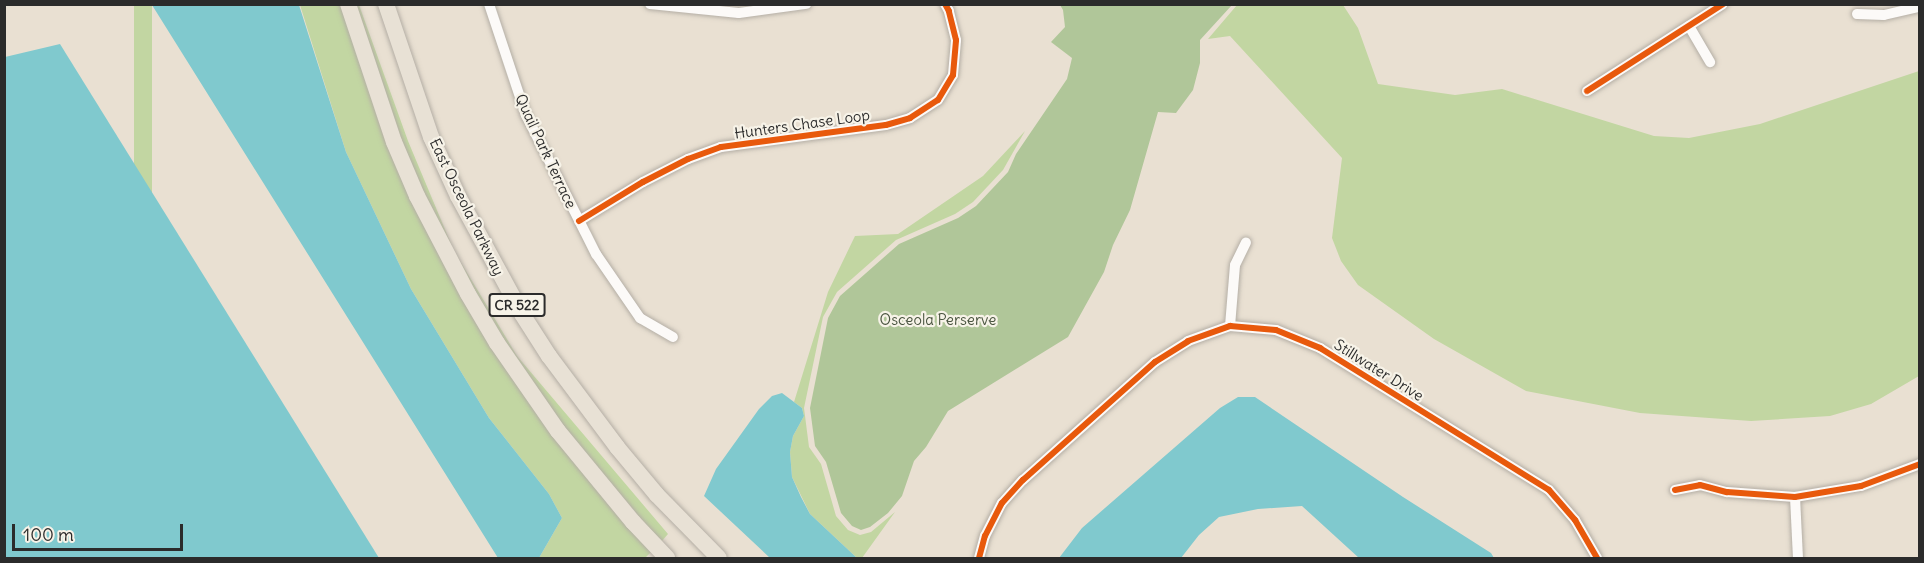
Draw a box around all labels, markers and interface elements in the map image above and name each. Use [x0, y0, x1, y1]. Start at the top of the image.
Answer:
street label: Quail Park Terrace [512, 91, 580, 211]
street label: Hunters Chase Loop [733, 106, 871, 142]
street label: East Osceola Parkway [426, 136, 508, 278]
road number: CR 522 [488, 294, 546, 316]
park label: Osceola Perserve [880, 311, 996, 329]
street label: Stillwater Drive [1331, 335, 1427, 405]
scale bar [15, 512, 186, 550]
text: 100 m [23, 523, 74, 546]

